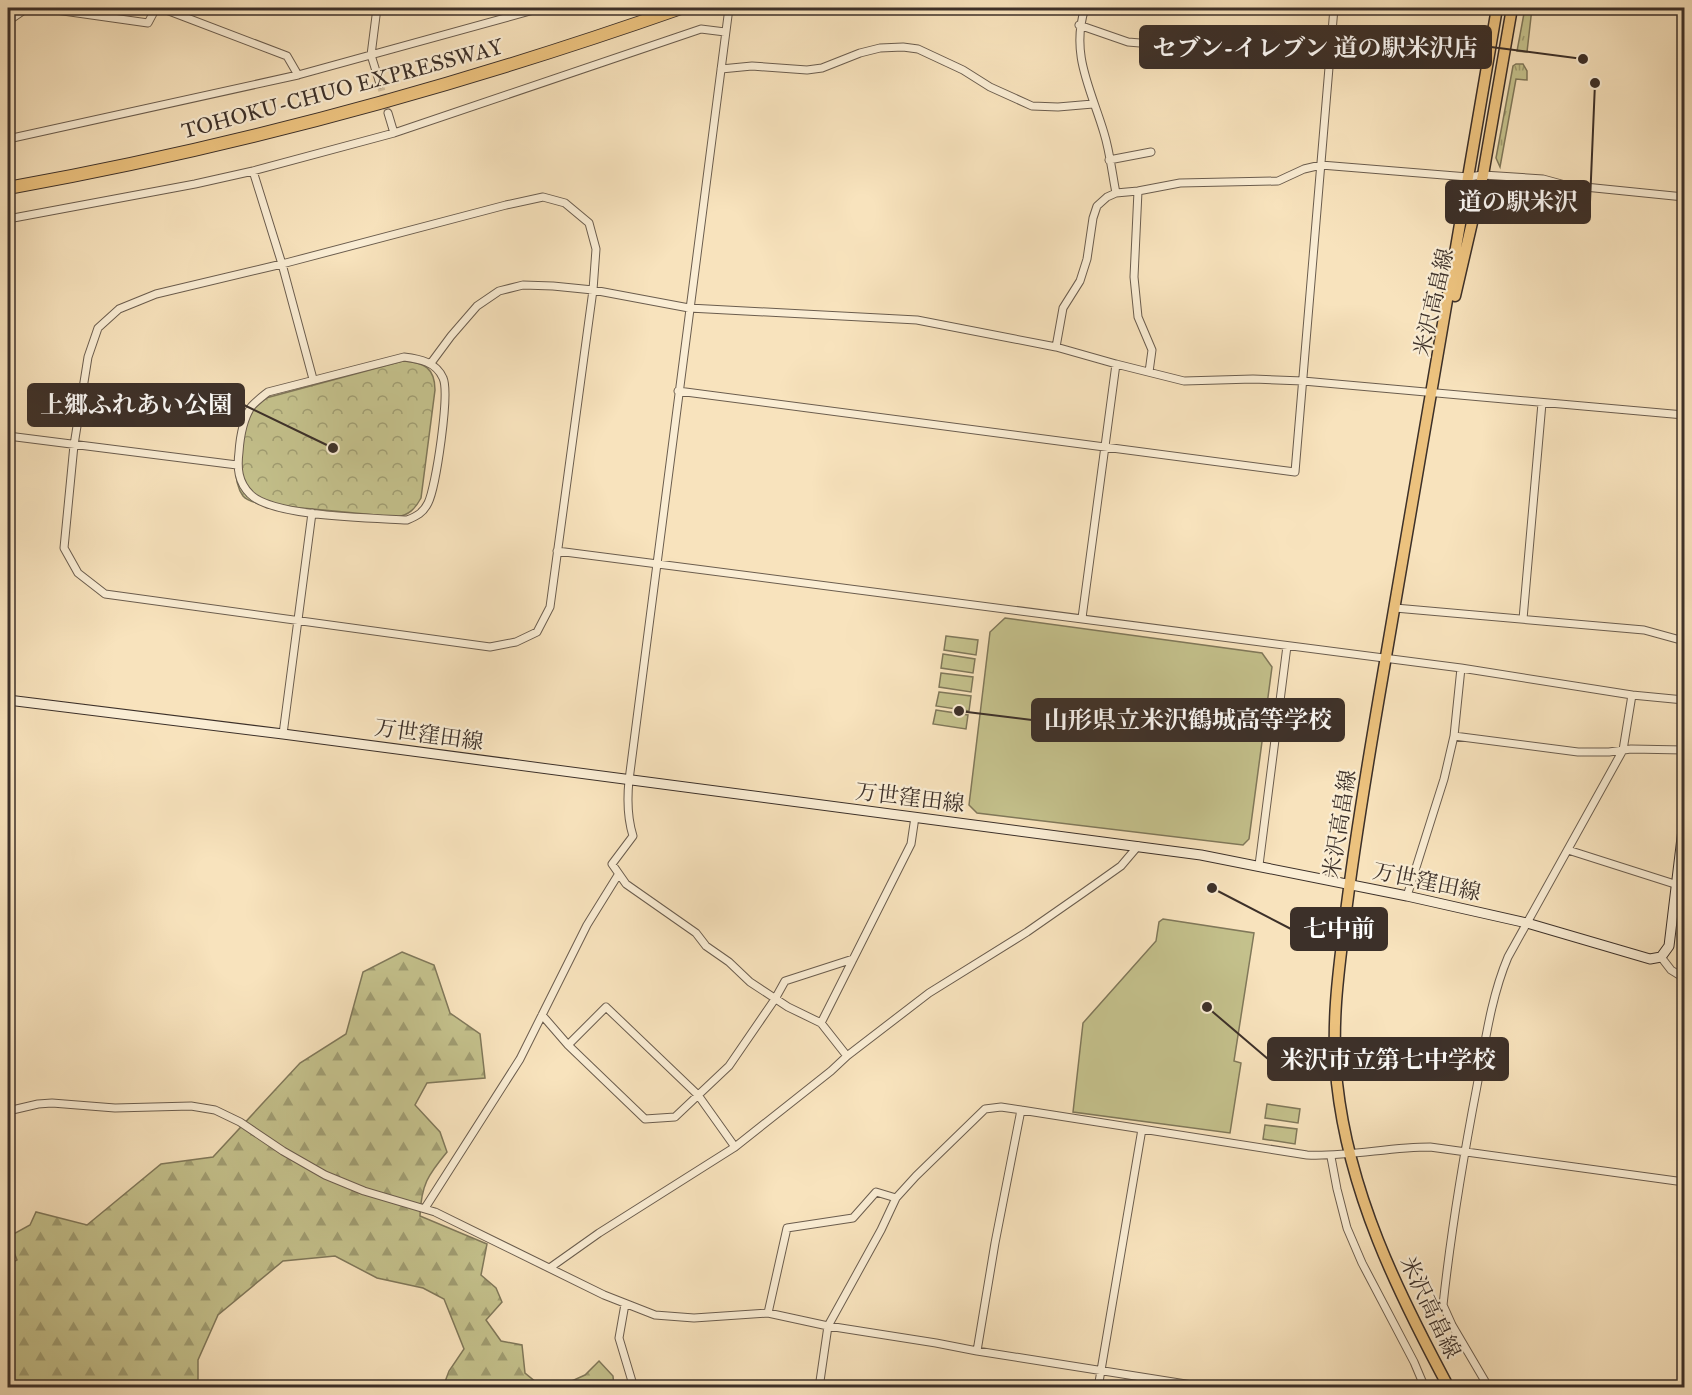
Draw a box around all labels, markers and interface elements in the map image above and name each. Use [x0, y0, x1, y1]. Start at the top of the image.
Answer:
callout: セブン-イレブン 道の駅米沢店 [1140, 26, 1491, 68]
street label: TOHOKU-CHUO EXPRESSWAY [179, 32, 507, 144]
text: セブン-イレブン 道の駅米沢店 [1152, 33, 1478, 63]
callout: 道の駅米沢 [1446, 181, 1590, 223]
text: 道の駅米沢 [1458, 187, 1578, 217]
street label: 米沢高畠線 [1408, 245, 1459, 359]
callout: 上郷ふれあい公園 [28, 384, 244, 426]
text: 上郷ふれあい公園 [40, 390, 232, 420]
callout: 山形県立米沢鶴城高等学校 [1032, 699, 1344, 741]
text: 山形県立米沢鶴城高等学校 [1044, 705, 1332, 735]
street label: 万世窪田線 [373, 713, 485, 756]
street label: 米沢高畠線 [1318, 768, 1361, 881]
street label: 万世窪田線 [854, 777, 966, 818]
street label: 万世窪田線 [1370, 857, 1484, 906]
callout: 七中前 [1291, 908, 1387, 950]
text: 七中前 [1303, 914, 1375, 944]
callout: 米沢市立第七中学校 [1268, 1038, 1508, 1080]
text: 米沢市立第七中学校 [1280, 1045, 1496, 1075]
street label: 米沢高畠線 [1394, 1252, 1467, 1363]

